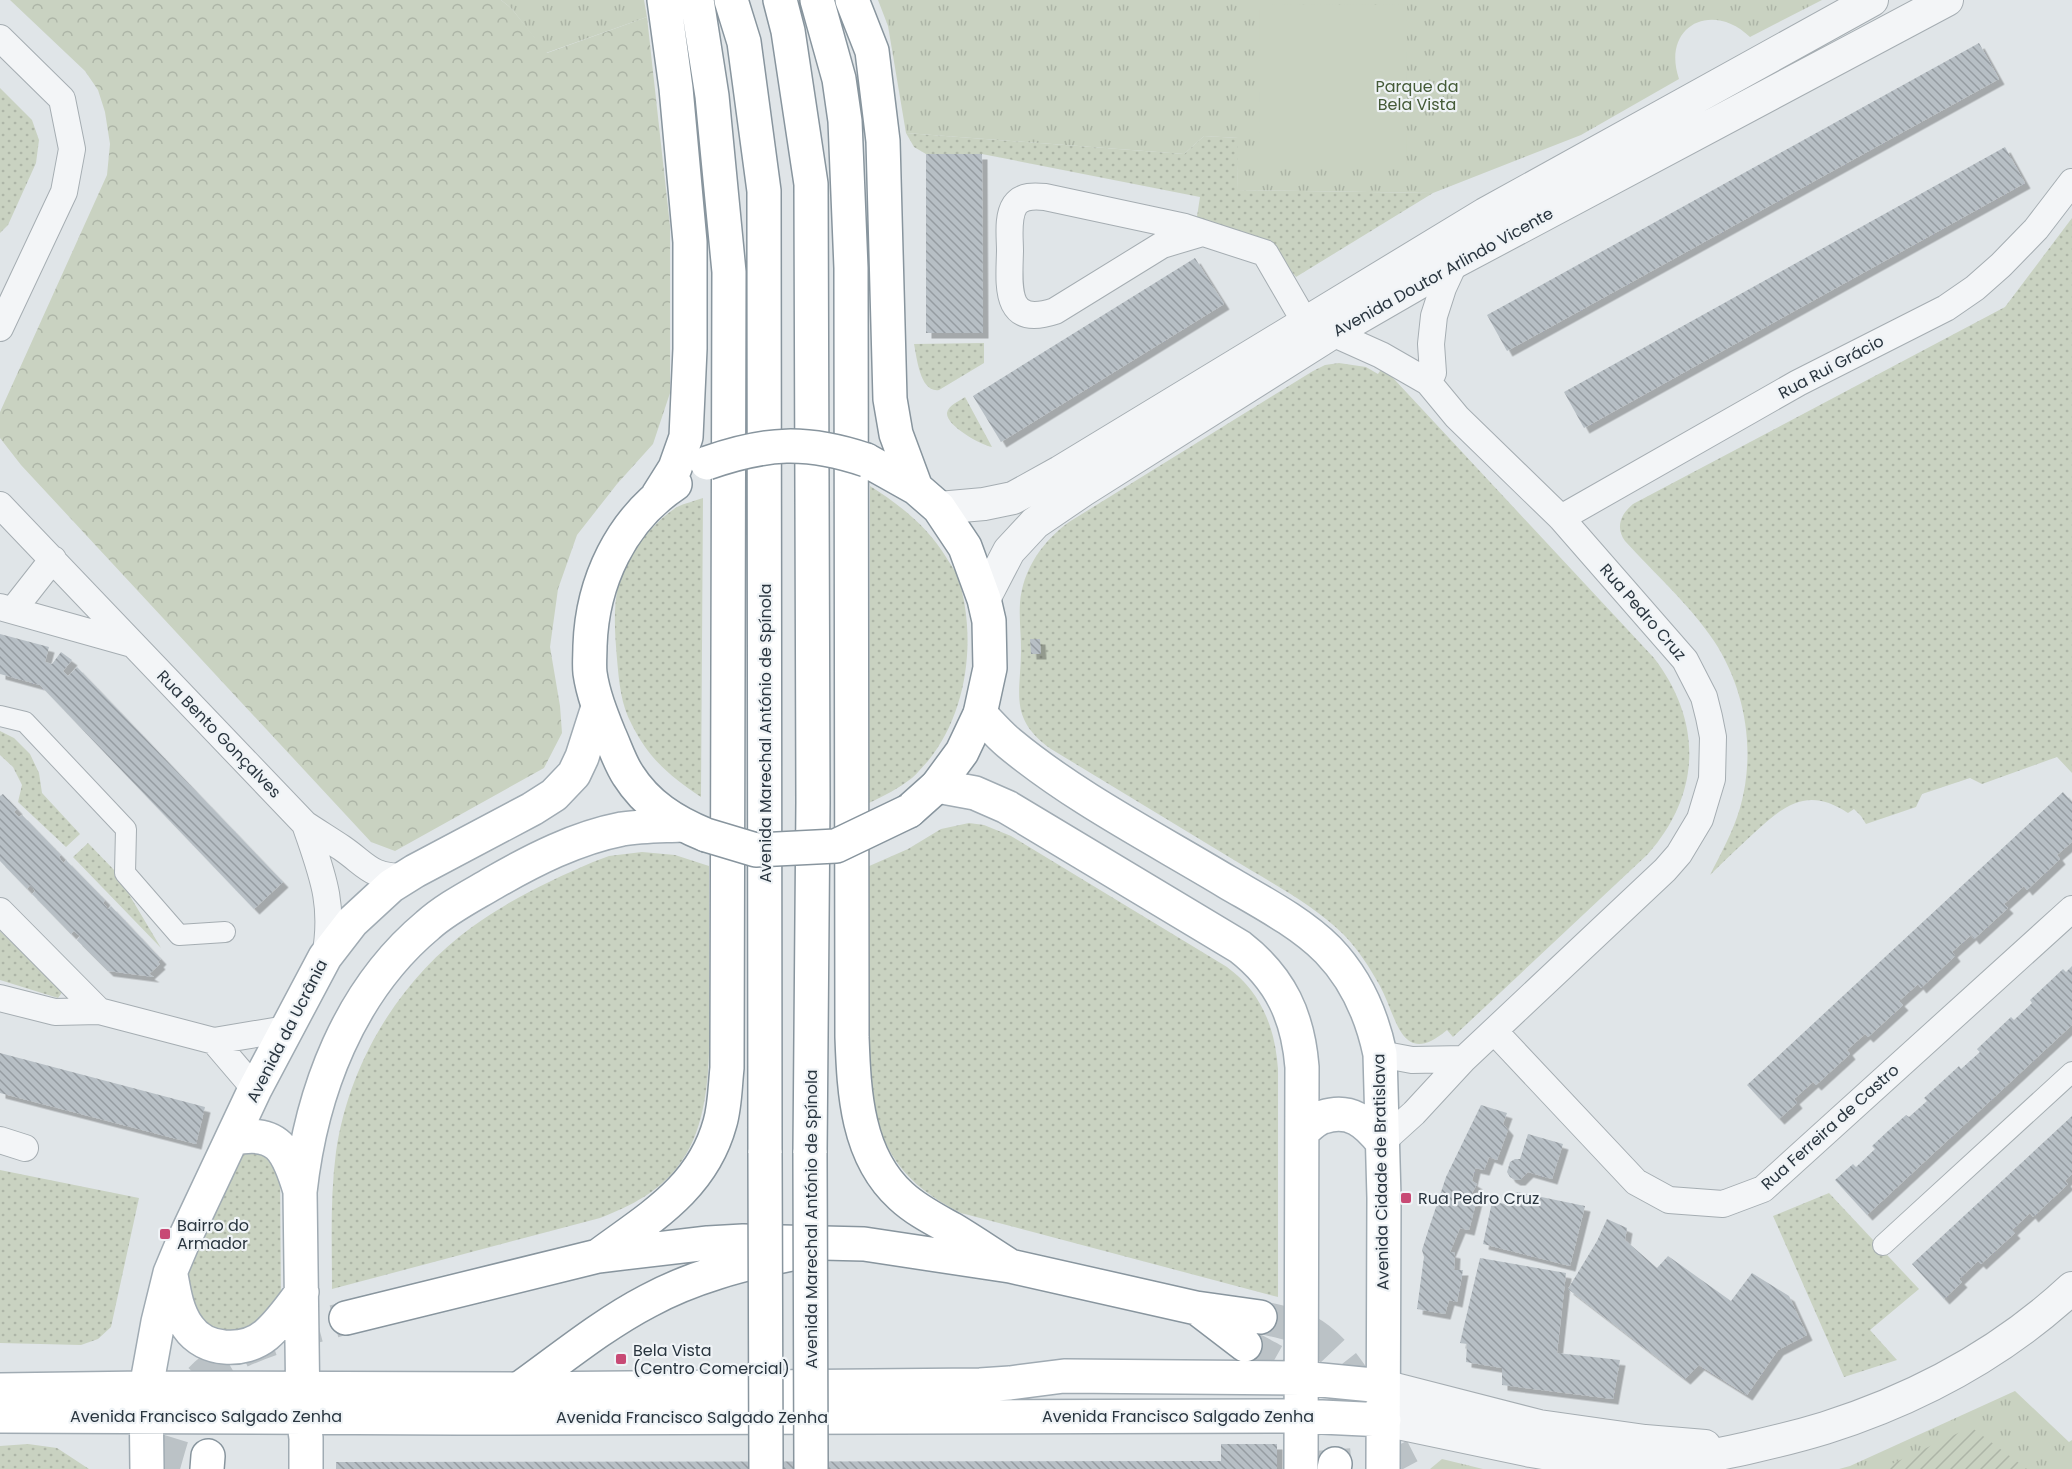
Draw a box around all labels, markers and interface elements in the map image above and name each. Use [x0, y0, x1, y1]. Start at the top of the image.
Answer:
park label: Parque da Bela Vista [1376, 75, 1458, 116]
street label: Avenida Doutor Arlindo Vicente [1329, 202, 1557, 342]
street label: Rua Rui Grácio [1774, 330, 1888, 404]
street label: Rua Pedro Cruz [1595, 559, 1691, 665]
street label: Avenida Marechal António de Spínola [754, 583, 777, 883]
street label: Rua Bento Gonçalves [152, 665, 286, 803]
street label: Avenida da Ucrânia [241, 955, 333, 1107]
street label: Avenida Cidade de Bratislava [1367, 1053, 1395, 1291]
street label: Rua Ferreira de Castro [1756, 1059, 1904, 1195]
street label: Avenida Marechal António de Spínola [800, 1069, 823, 1369]
place label: Rua Pedro Cruz [1418, 1187, 1539, 1210]
marker: Rua Pedro Cruz [1399, 1191, 1413, 1205]
place label: Bairro do Armador [177, 1214, 249, 1255]
marker: Bairro do Armador [158, 1227, 172, 1241]
place label: Bela Vista (Centro Comercial) [633, 1339, 790, 1380]
marker: Bela Vista (Centro Comercial) [614, 1352, 628, 1366]
street label: Avenida Francisco Salgado Zenha [70, 1405, 342, 1428]
street label: Avenida Francisco Salgado Zenha [1042, 1405, 1314, 1428]
street label: Avenida Francisco Salgado Zenha [556, 1406, 828, 1429]

